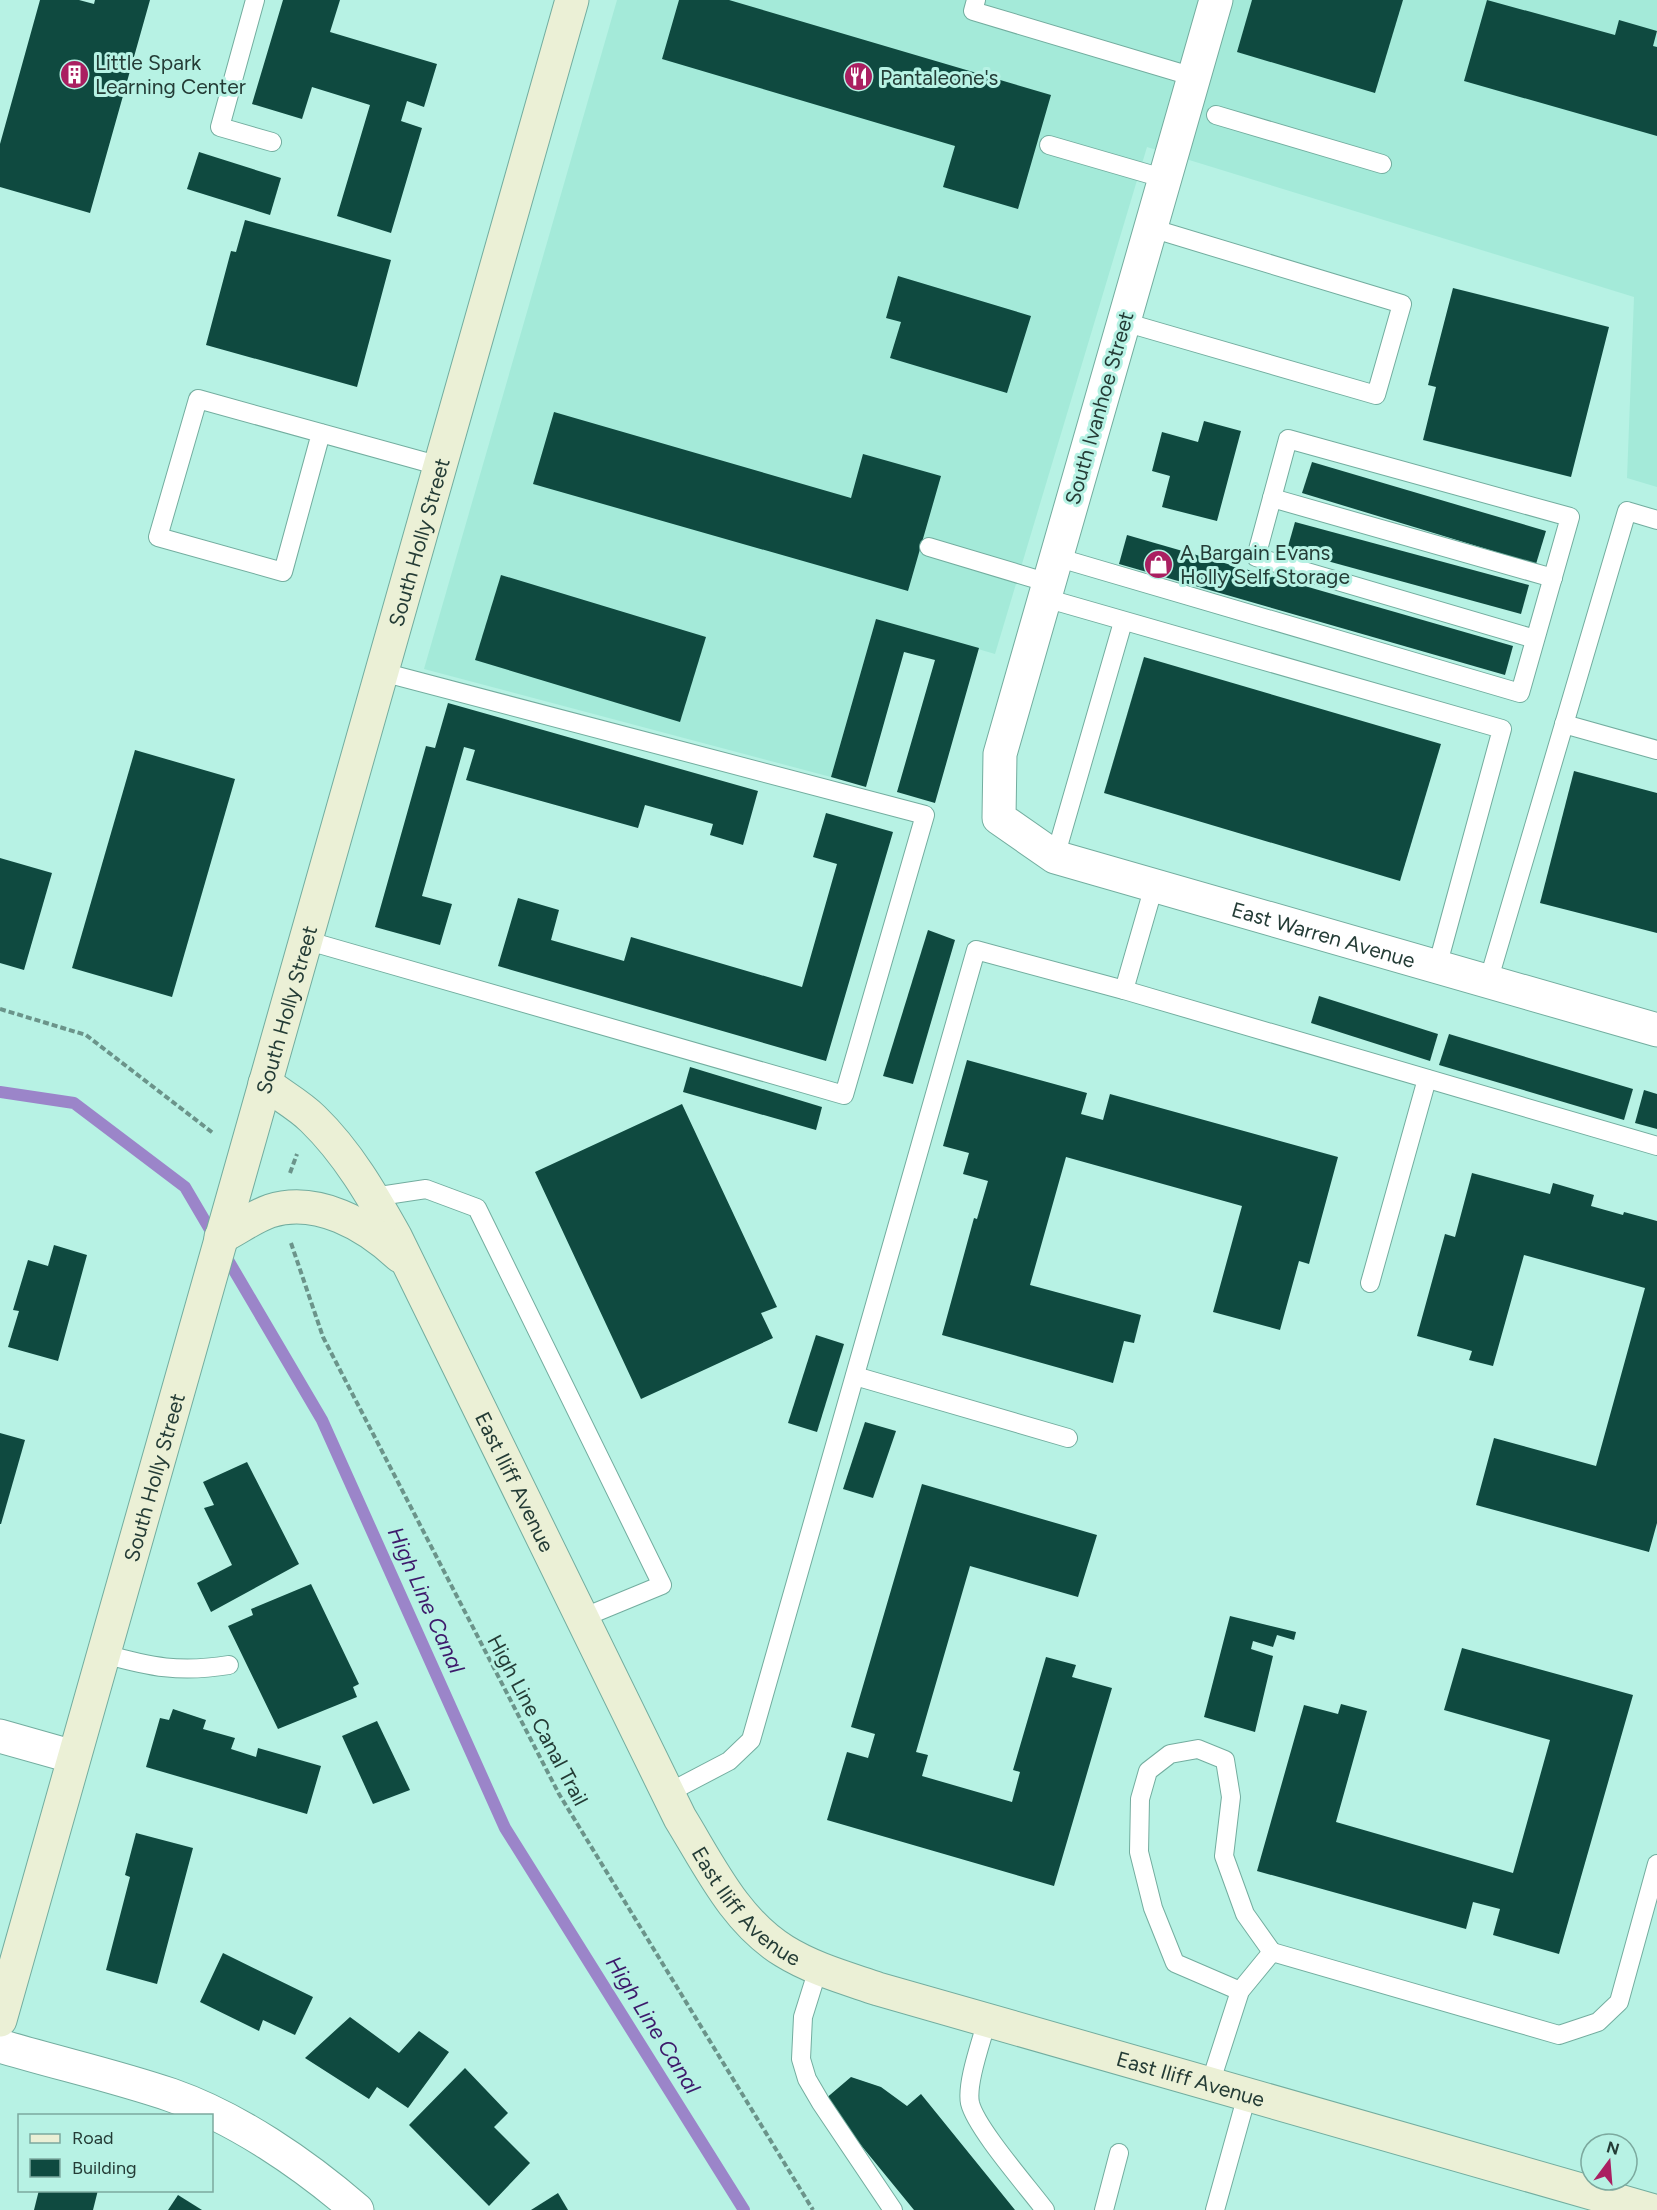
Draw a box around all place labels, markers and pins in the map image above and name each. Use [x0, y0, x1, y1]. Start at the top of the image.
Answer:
place label: Little Spark Learning Center [95, 50, 246, 99]
building icon: Little Spark Learning Center [58, 58, 90, 90]
restaurant icon: Pantaleone's [843, 61, 875, 93]
place label: Pantaleone's [880, 65, 998, 90]
place label: A Bargain Evans Holly Self Storage [1180, 540, 1350, 589]
shop icon: A Bargain Evans Holly Self Storage [1143, 548, 1175, 580]

